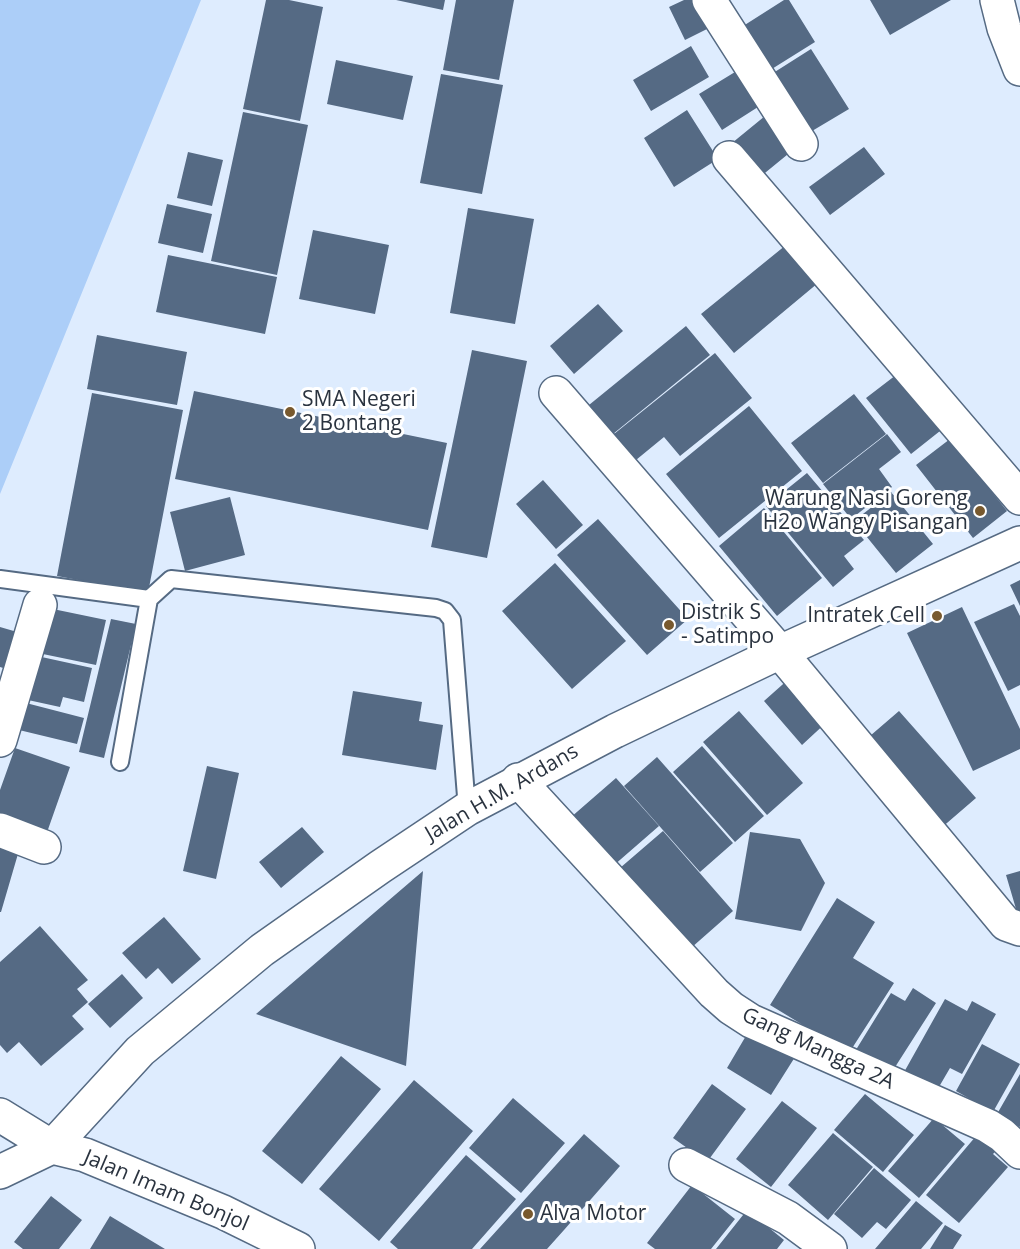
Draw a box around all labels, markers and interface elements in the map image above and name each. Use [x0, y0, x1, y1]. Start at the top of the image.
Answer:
place label: SMA Negeri 2 Bontang [302, 387, 416, 437]
marker: SMA Negeri 2 Bontang [283, 405, 297, 419]
place label: Warung Nasi Goreng H2o Wangy Pisangan [763, 486, 968, 536]
marker: Warung Nasi Goreng H2o Wangy Pisangan [973, 504, 987, 518]
place label: Distrik S - Satimpo [681, 600, 774, 650]
place label: Intratek Cell [807, 603, 925, 629]
marker: Intratek Cell [930, 609, 944, 623]
marker: Distrik S - Satimpo [662, 618, 676, 632]
street label: Jalan H.M. Ardans [421, 739, 583, 847]
street label: Gang Mangga 2A [738, 1003, 898, 1095]
street label: Jalan Imam Bonjol [80, 1145, 252, 1237]
place label: Alva Motor [540, 1201, 646, 1227]
marker: Alva Motor [521, 1207, 535, 1221]

